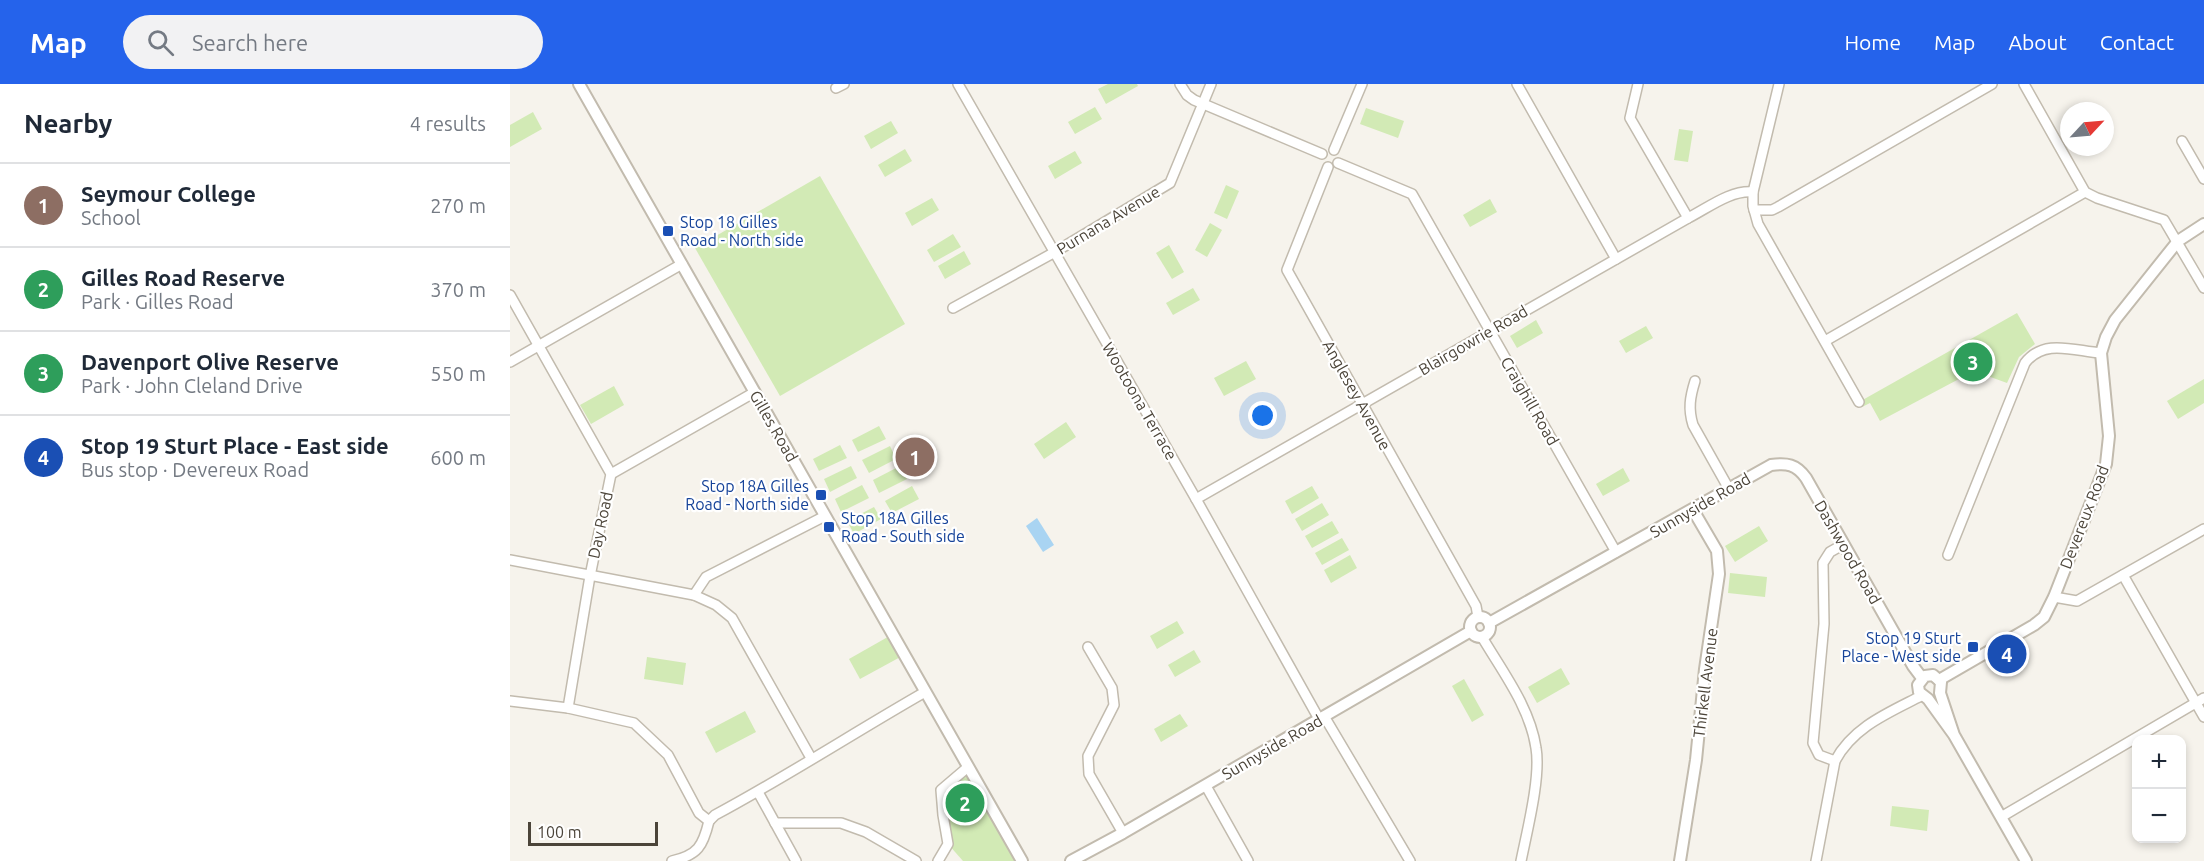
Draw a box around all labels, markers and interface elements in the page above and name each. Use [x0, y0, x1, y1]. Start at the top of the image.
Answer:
search box [123, 15, 543, 69]
icon: search [144, 26, 177, 59]
text: Map [30, 27, 87, 58]
text: Search here [192, 30, 308, 55]
text: Home [1844, 30, 1901, 54]
text: Map [1934, 30, 1975, 54]
text: About [2008, 30, 2067, 54]
text: Contact [2100, 30, 2174, 54]
north arrow [2060, 102, 2114, 156]
text: Nearby [24, 109, 112, 138]
text: 4 results [410, 112, 486, 135]
text: Seymour College [81, 181, 256, 206]
street label: Purnana Avenue [1053, 182, 1163, 258]
text: 1 [38, 194, 49, 217]
text: 270 m [430, 194, 486, 217]
text: School [81, 206, 141, 229]
place label: Stop 18 Gilles Road - North side [680, 213, 804, 249]
marker: Stop 18 Gilles Road - North side [661, 224, 675, 238]
text: Gilles Road Reserve [81, 265, 285, 290]
text: 2 [38, 278, 49, 301]
text: 370 m [430, 278, 486, 301]
text: Park · Gilles Road [81, 290, 234, 313]
street label: Blairgowrie Road [1415, 301, 1531, 379]
street label: Anglesey Avenue [1319, 337, 1395, 453]
street label: Wootoona Terrace [1099, 339, 1181, 463]
pin: 3 [1954, 340, 1992, 384]
text: Davenport Olive Reserve [81, 349, 339, 374]
street label: Craighill Road [1497, 354, 1563, 448]
text: 3 [38, 362, 49, 385]
text: 550 m [430, 362, 486, 385]
text: Park · John Cleland Drive [81, 374, 303, 397]
street label: Gilles Road [746, 387, 802, 465]
your location [1248, 401, 1277, 430]
text: Stop 19 Sturt Place - East side [81, 433, 389, 458]
pin: 1 [896, 434, 934, 479]
text: 4 [38, 446, 49, 469]
text: 600 m [430, 446, 486, 469]
text: Bus stop · Devereux Road [81, 458, 309, 481]
street label: Devereux Road [2056, 463, 2112, 571]
street label: Sunnyside Road [1647, 469, 1753, 541]
place label: Stop 18A Gilles Road - North side [685, 477, 809, 513]
marker: Stop 18A Gilles Road - North side [814, 488, 828, 502]
street label: Day Road [584, 490, 616, 560]
street label: Dashwood Road [1811, 497, 1885, 607]
place label: Stop 18A Gilles Road - South side [841, 509, 965, 545]
marker: Stop 18A Gilles Road - South side [822, 520, 836, 534]
street label: Thirkell Avenue [1689, 627, 1721, 739]
place label: Stop 19 Sturt Place - West side [1841, 629, 1962, 665]
pin: 4 [1988, 632, 2026, 676]
marker: Stop 19 Sturt Place - West side [1966, 640, 1980, 654]
street label: Sunnyside Road [1219, 711, 1325, 783]
map controls [2132, 735, 2186, 843]
button: + [2132, 735, 2186, 789]
pin: 2 [946, 780, 984, 826]
button: − [2132, 789, 2186, 843]
scale bar [528, 819, 658, 846]
text: 100 m [537, 823, 582, 841]

